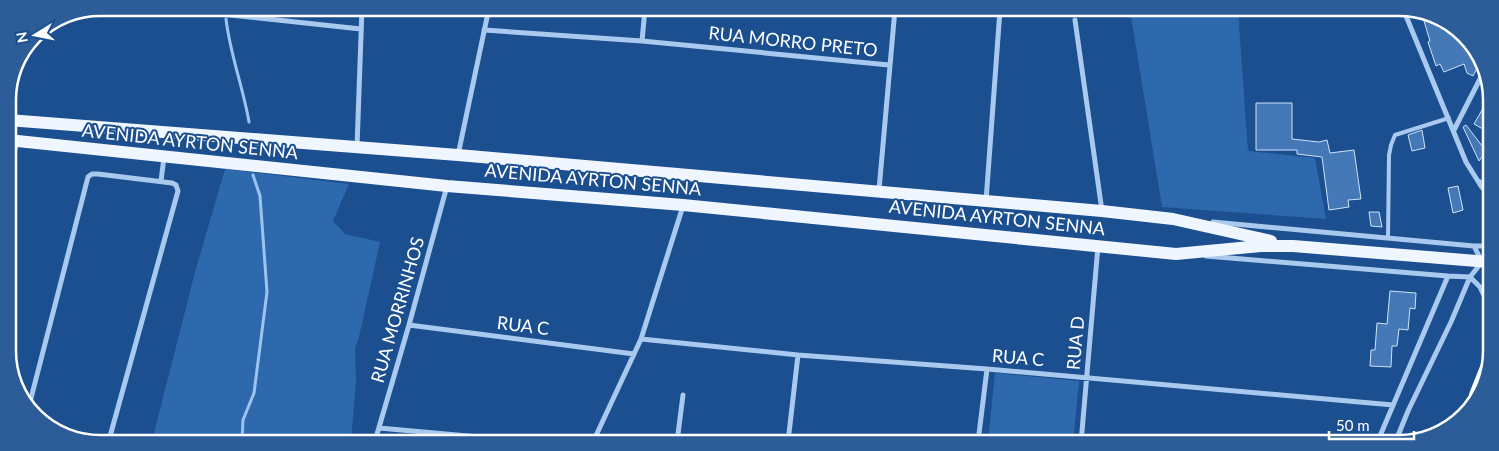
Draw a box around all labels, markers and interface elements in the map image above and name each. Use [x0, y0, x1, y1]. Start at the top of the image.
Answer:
north arrow [10, 10, 60, 60]
street label: RUA MORRO PRETO [707, 21, 879, 61]
text: N [12, 31, 31, 44]
street label: AVENIDA AYRTON SENNA [81, 119, 300, 163]
street label: AVENIDA AYRTON SENNA [484, 159, 703, 199]
street label: AVENIDA AYRTON SENNA [888, 195, 1107, 239]
street label: RUA MORRINHOS [366, 234, 428, 385]
street label: RUA C [496, 311, 550, 339]
street label: RUA D [1062, 315, 1088, 371]
street label: RUA C [991, 344, 1045, 370]
scale bar [1329, 408, 1414, 440]
text: 50 m [1336, 416, 1370, 434]

